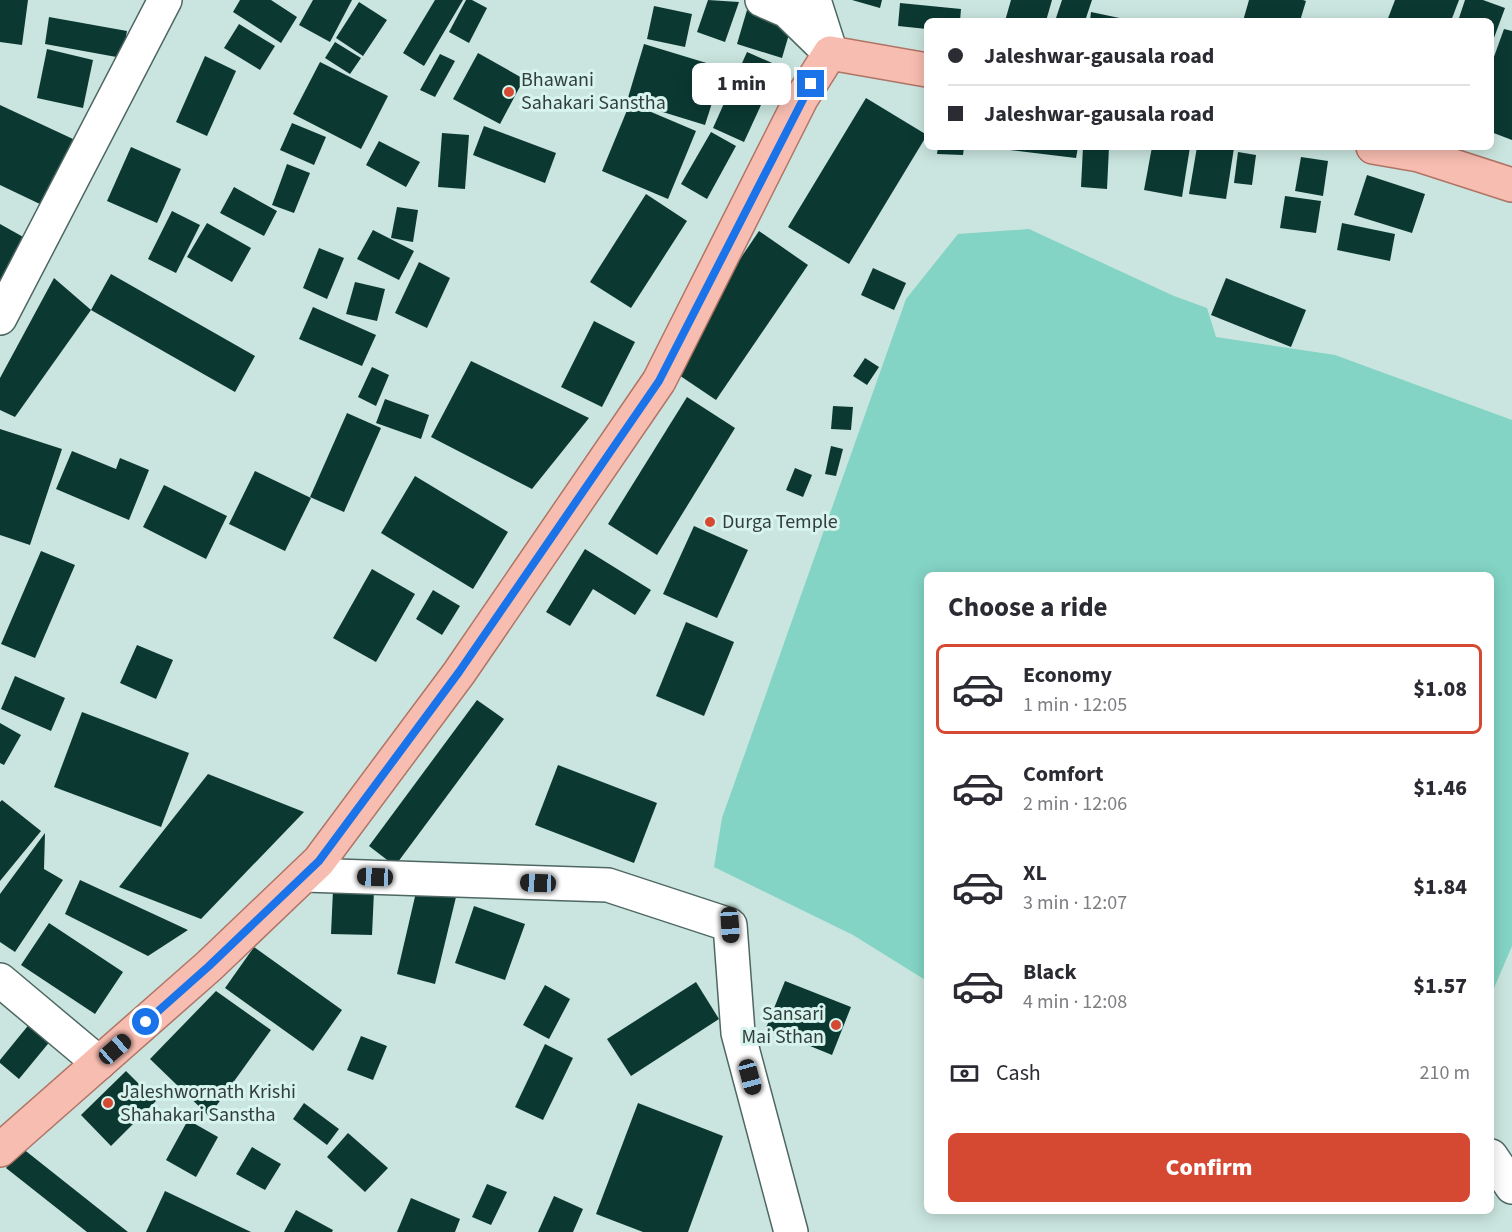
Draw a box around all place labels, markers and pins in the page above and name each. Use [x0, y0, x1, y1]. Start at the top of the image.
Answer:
place label: Bhawani Sahakari Sanstha [521, 66, 666, 117]
marker: Bhawani Sahakari Sanstha [502, 85, 516, 99]
place label: Durga Temple [722, 508, 838, 536]
marker: Durga Temple [703, 515, 717, 529]
place label: Sansari Mai Sthan [742, 1000, 824, 1051]
marker: Sansari Mai Sthan [829, 1018, 843, 1032]
place label: Jaleshwornath Krishi Shahakari Sanstha [120, 1078, 296, 1129]
marker: Jaleshwornath Krishi Shahakari Sanstha [101, 1096, 115, 1110]

